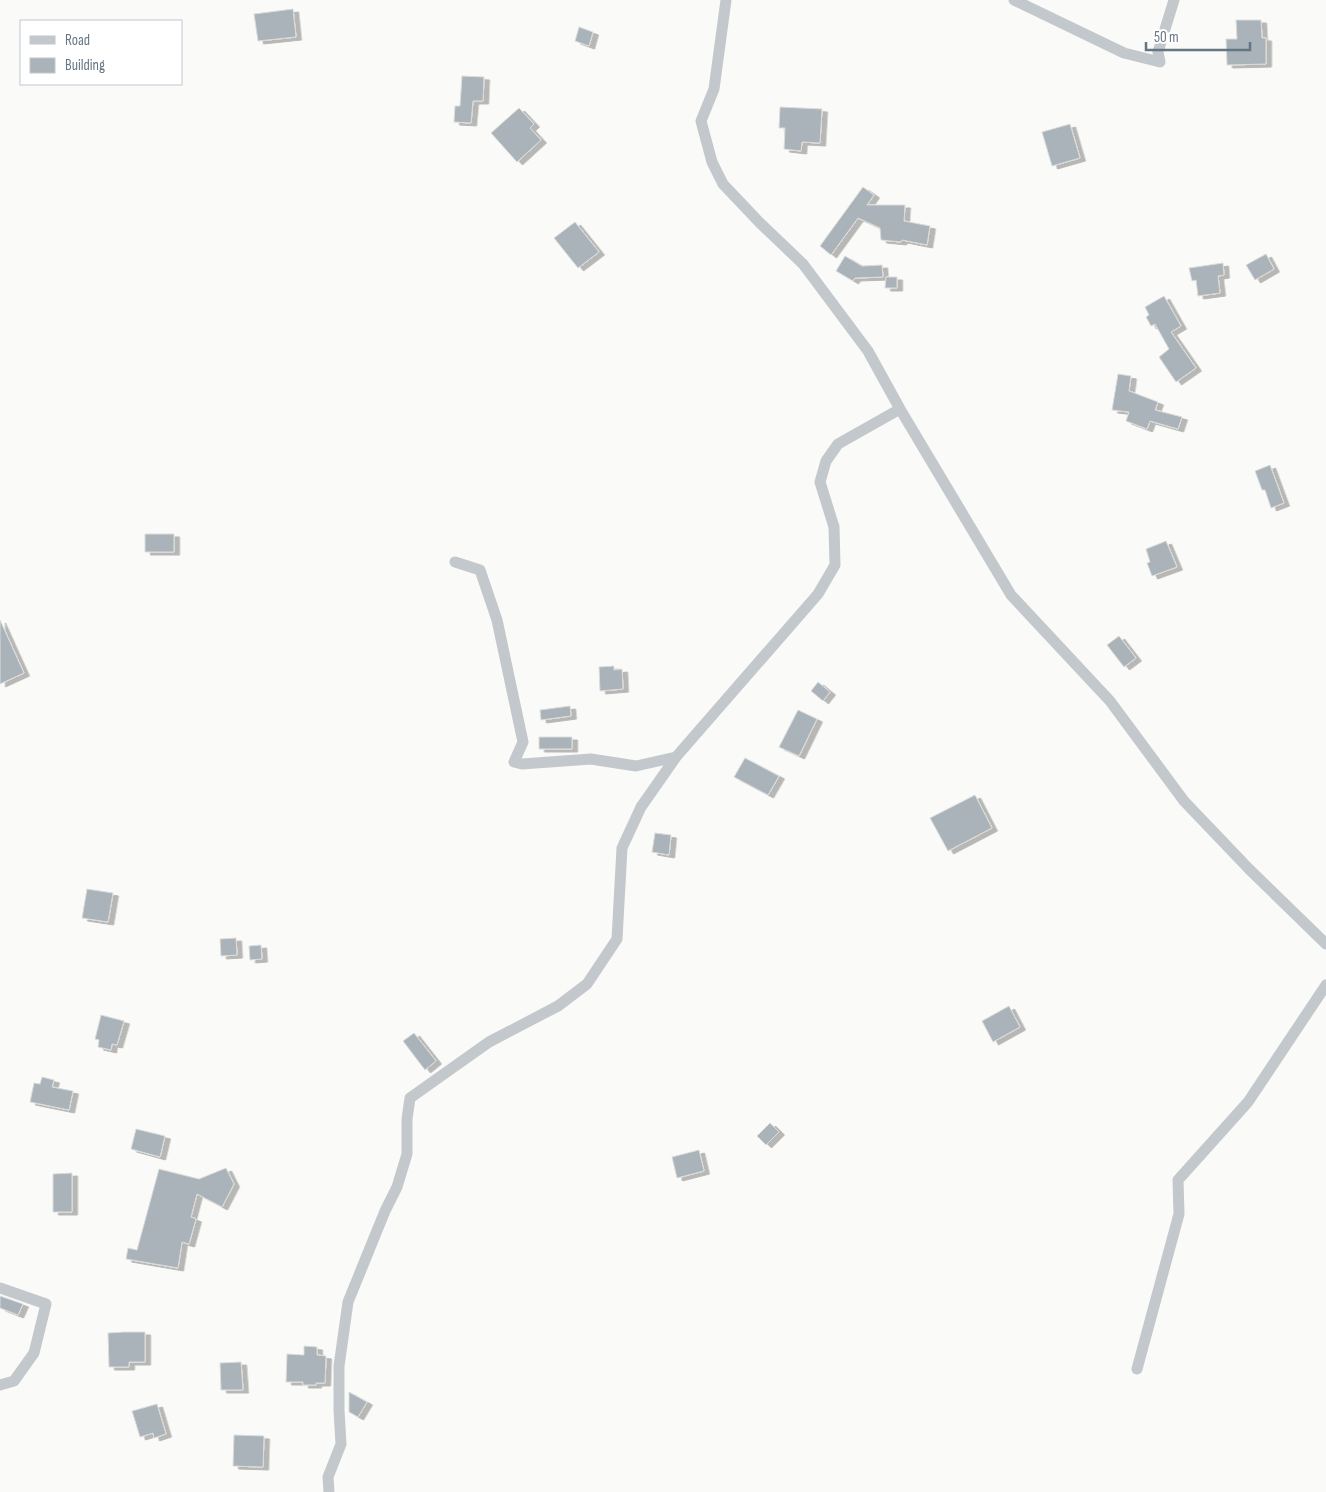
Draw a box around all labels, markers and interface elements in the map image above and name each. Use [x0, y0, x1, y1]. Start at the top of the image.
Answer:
legend [20, 20, 182, 85]
scale bar [1146, 20, 1250, 52]
text: 50 m [1154, 28, 1179, 47]
text: Road [65, 31, 90, 50]
text: Building [65, 56, 105, 75]

